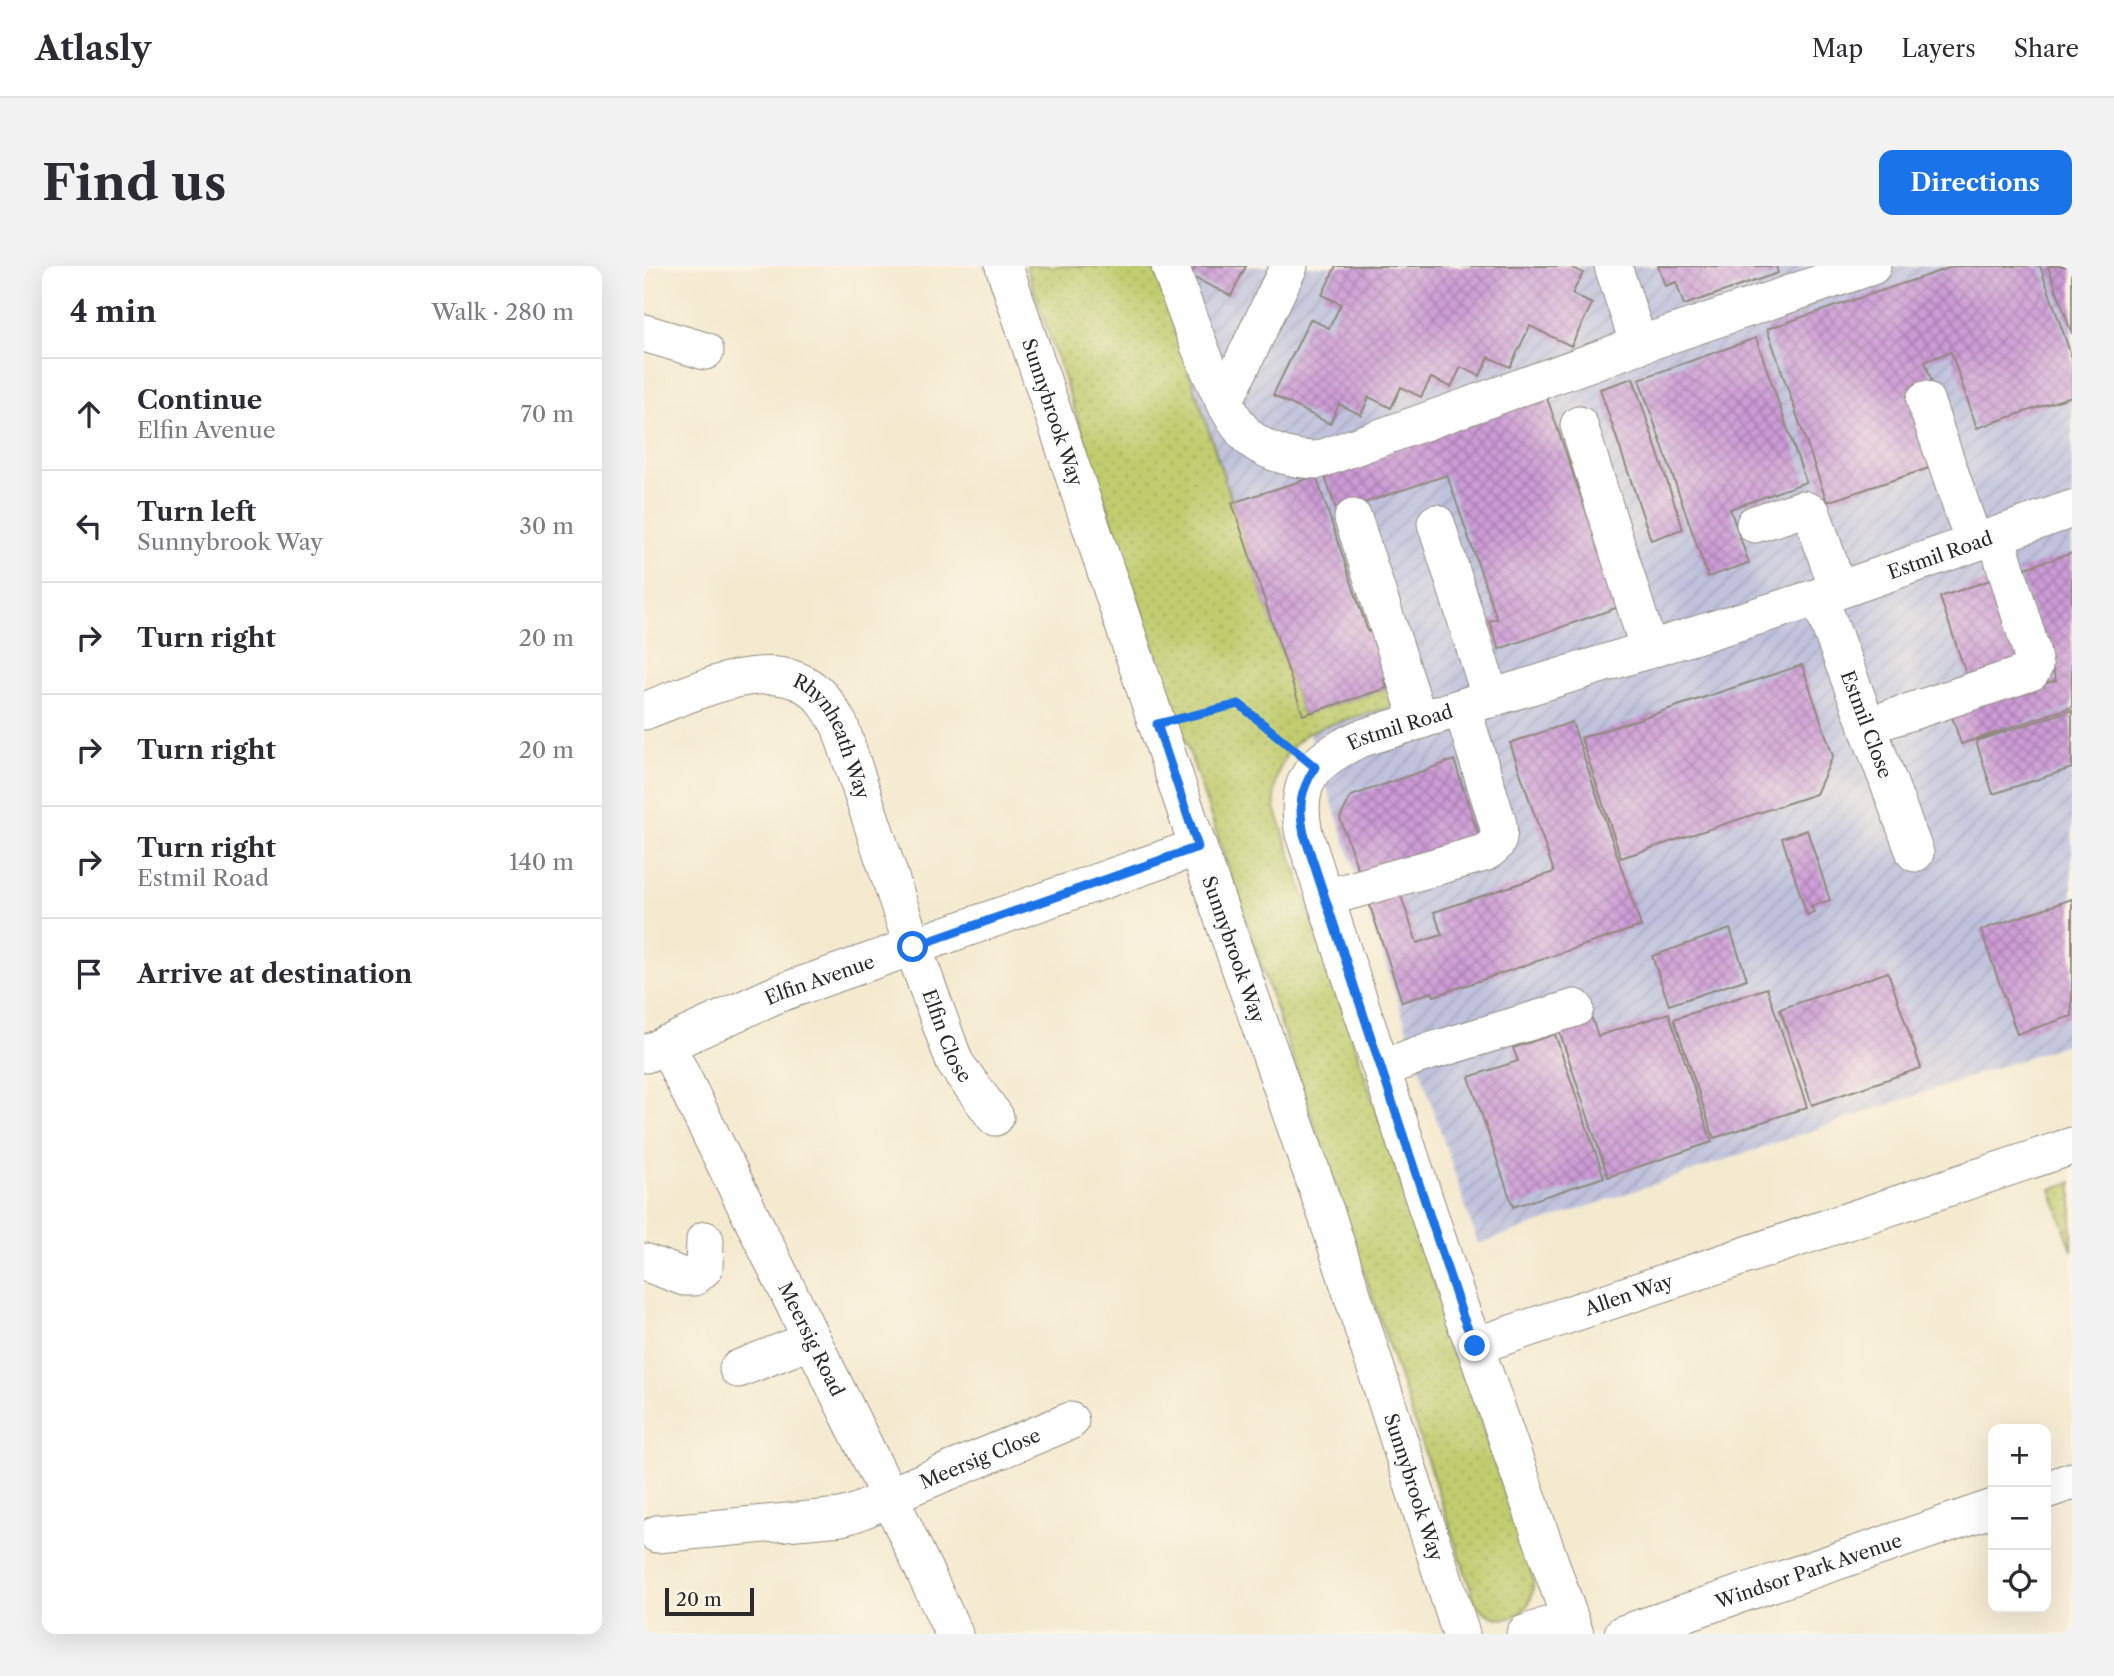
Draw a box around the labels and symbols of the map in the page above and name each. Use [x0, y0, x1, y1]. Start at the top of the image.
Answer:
street label: Sunnybrook Way [1017, 336, 1088, 489]
street label: Estmil Road [1885, 526, 1996, 584]
street label: Estmil Close [1836, 668, 1897, 782]
street label: Rhynheath Way [790, 669, 874, 802]
street label: Estmil Road [1343, 700, 1456, 755]
street label: Sunnybrook Way [1197, 873, 1270, 1026]
route start [897, 931, 928, 962]
street label: Elfin Avenue [761, 950, 877, 1010]
street label: Elfin Close [917, 986, 976, 1087]
street label: Allen Way [1581, 1269, 1676, 1321]
street label: Meersig Road [773, 1278, 849, 1400]
route end [1459, 1330, 1490, 1361]
street label: Sunnybrook Way [1379, 1410, 1448, 1564]
street label: Meersig Close [917, 1424, 1044, 1494]
street label: Windsor Park Avenue [1712, 1529, 1905, 1614]
scale bar [665, 1585, 754, 1617]

